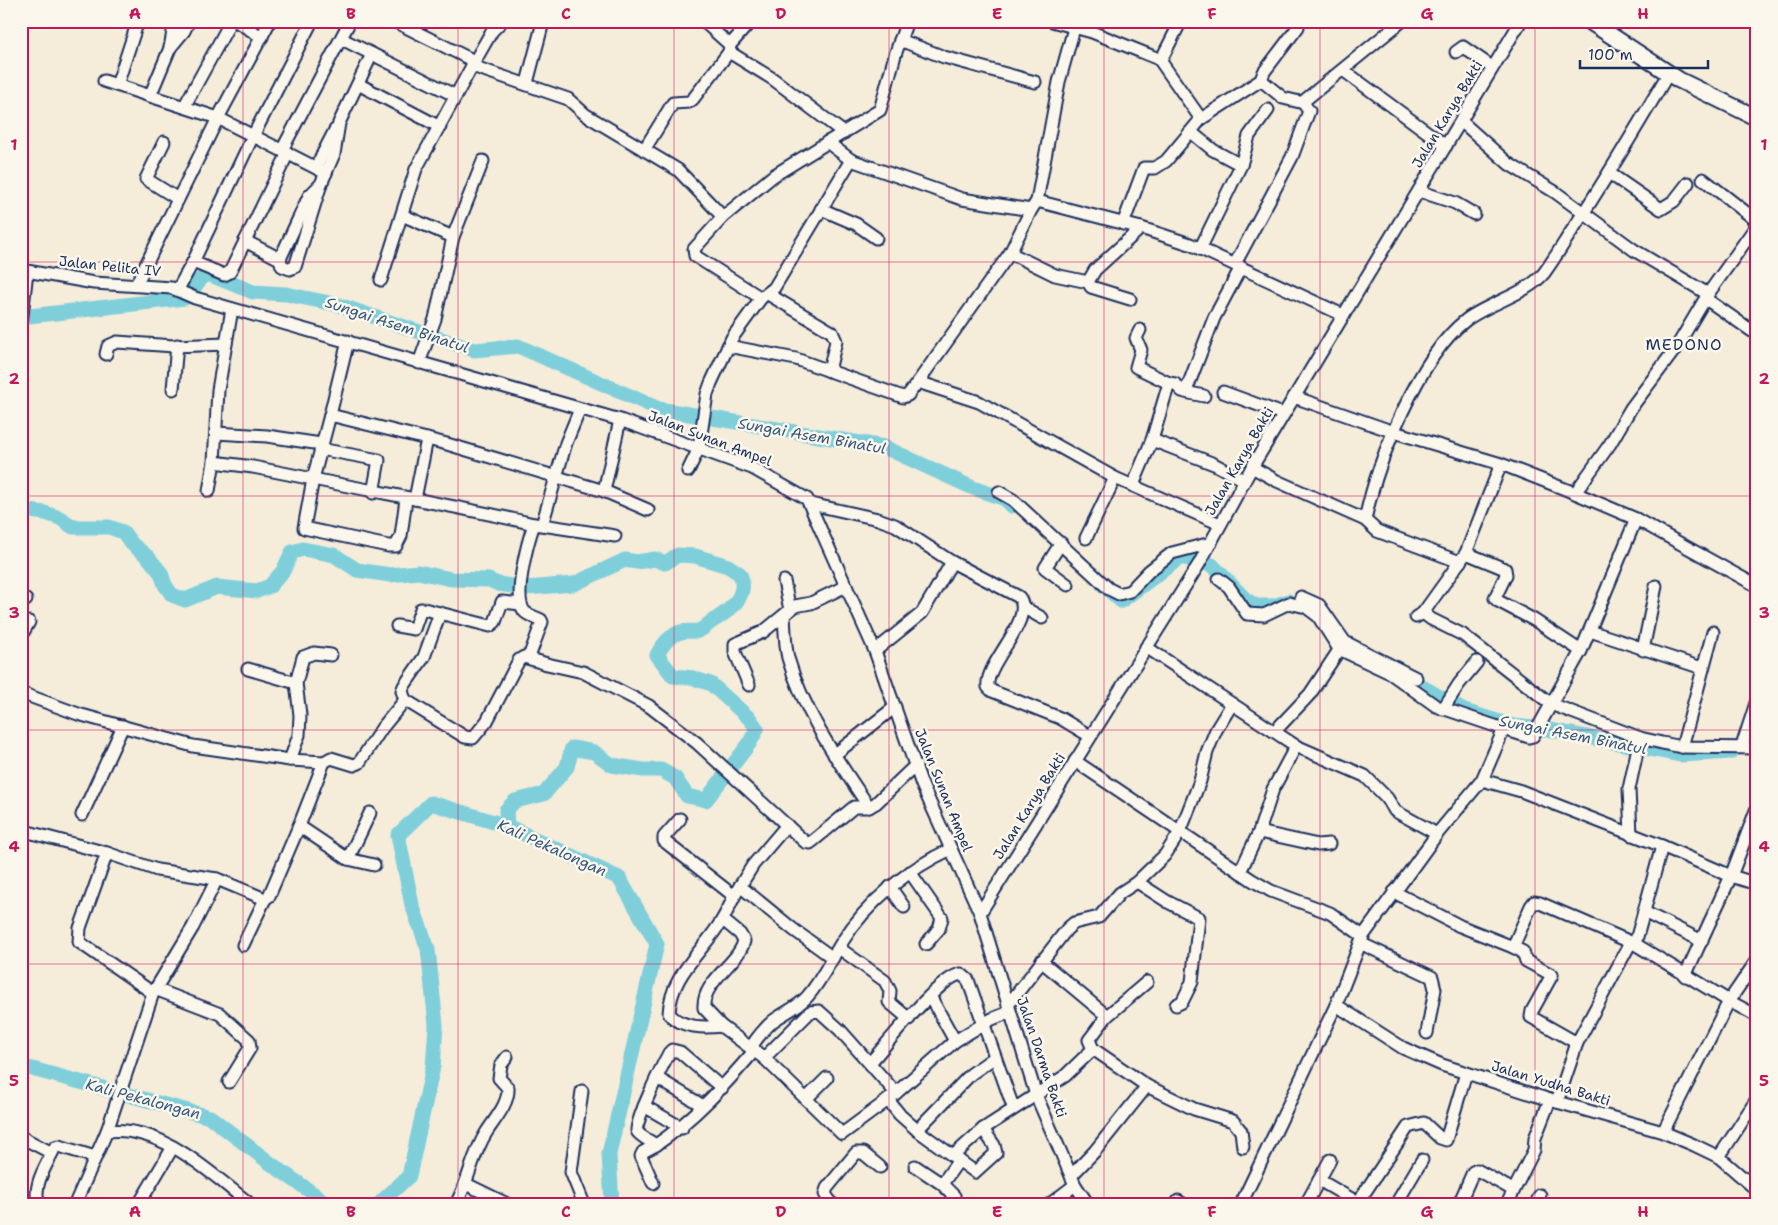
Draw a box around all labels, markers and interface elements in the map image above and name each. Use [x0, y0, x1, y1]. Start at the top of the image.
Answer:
text: A [129, 3, 141, 24]
text: B [346, 3, 356, 24]
text: C [561, 3, 571, 24]
text: D [775, 3, 787, 24]
text: E [992, 3, 1002, 24]
text: F [1207, 3, 1217, 24]
text: G [1421, 3, 1434, 24]
text: H [1637, 3, 1649, 24]
scale bar [1580, 38, 1708, 70]
text: 100 m [1588, 45, 1633, 65]
street label: Jalan Karya Bakti [1408, 57, 1486, 171]
text: 1 [10, 134, 18, 155]
text: 1 [1760, 134, 1768, 155]
street label: Jalan Pelita IV [58, 252, 163, 280]
water label: Sungai Asem Binatul [323, 292, 472, 358]
district label: MEDONO [1646, 334, 1722, 355]
text: 2 [8, 368, 20, 389]
text: 2 [1758, 368, 1770, 389]
street label: Jalan Karya Bakti [1201, 404, 1277, 518]
street label: Jalan Sunan Ampel [646, 406, 775, 470]
water label: Sungai Asem Binatul [737, 413, 888, 459]
text: 3 [8, 602, 20, 623]
text: 3 [1758, 602, 1770, 623]
water label: Sungai Asem Binatul [1498, 711, 1649, 759]
street label: Jalan Sunan Ampel [911, 726, 977, 855]
street label: Jalan Karya Bakti [989, 749, 1069, 863]
water label: Kali Pekalongan [494, 815, 610, 881]
text: 4 [8, 836, 20, 857]
text: 4 [1758, 836, 1770, 857]
street label: Jalan Darma Bakti [1013, 994, 1071, 1120]
street label: Jalan Yudha Bakti [1489, 1056, 1613, 1110]
text: 5 [9, 1070, 19, 1091]
text: 5 [1759, 1070, 1769, 1091]
water label: Kali Pekalongan [84, 1074, 202, 1124]
text: A [129, 1201, 141, 1222]
text: B [346, 1201, 356, 1222]
text: C [561, 1201, 571, 1222]
text: D [775, 1201, 787, 1222]
text: E [992, 1201, 1002, 1222]
text: F [1207, 1201, 1217, 1222]
text: G [1421, 1201, 1434, 1222]
text: H [1637, 1201, 1649, 1222]

